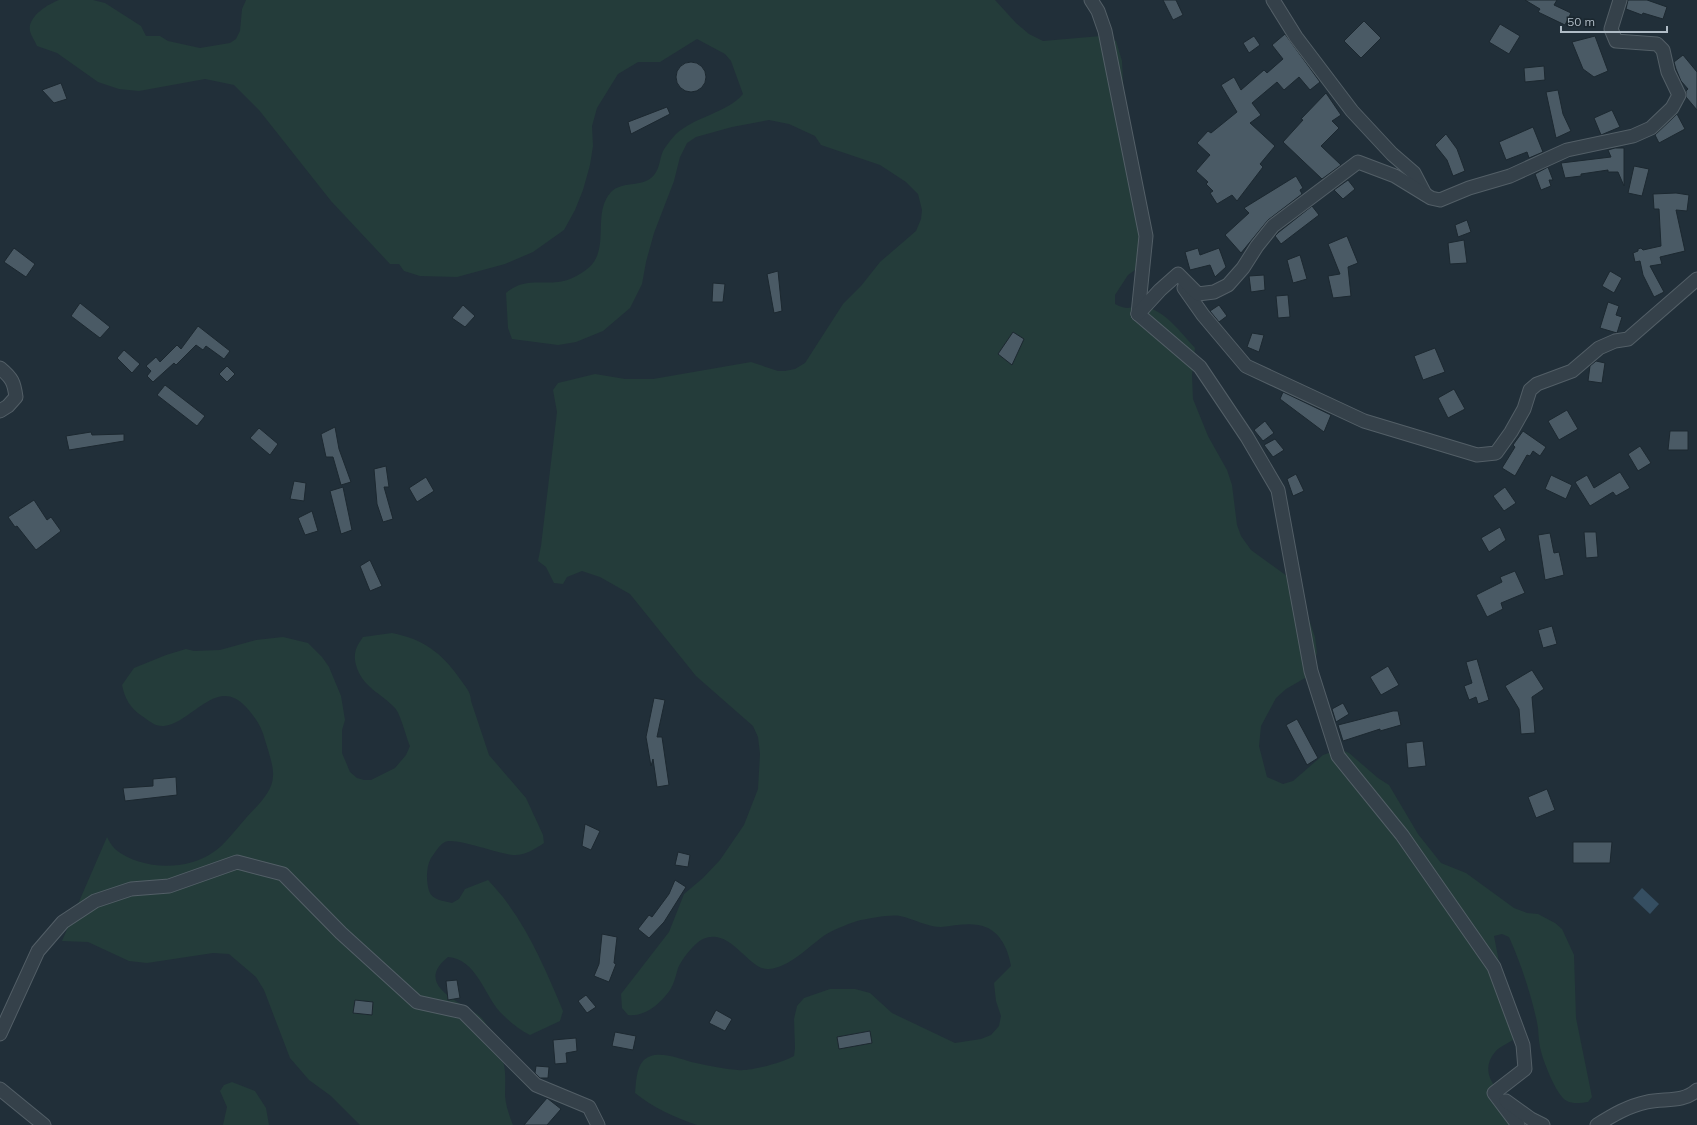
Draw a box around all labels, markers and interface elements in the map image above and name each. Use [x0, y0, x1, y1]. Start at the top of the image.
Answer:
scale bar [1561, 8, 1667, 34]
text: 50 m [1567, 14, 1595, 29]

